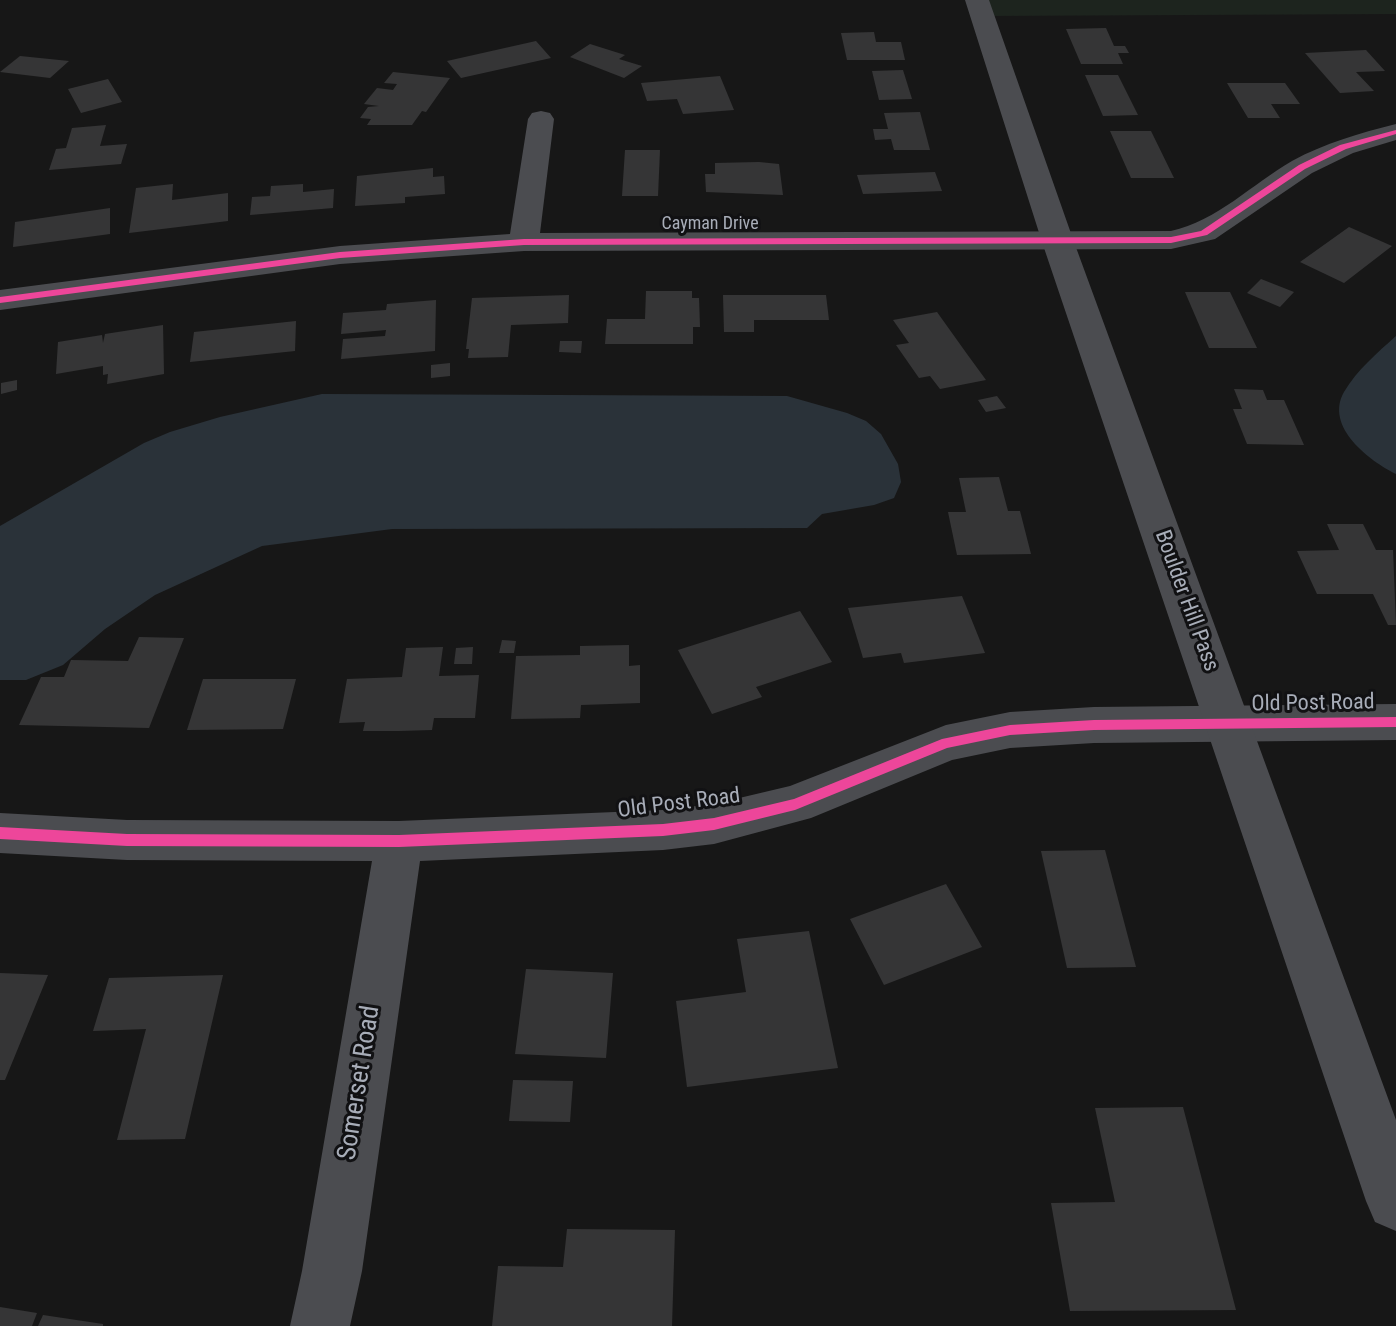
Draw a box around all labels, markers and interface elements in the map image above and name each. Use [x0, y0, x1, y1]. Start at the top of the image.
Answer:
street label: Cayman Drive [661, 213, 759, 235]
street label: Boulder Hill Pass [1148, 527, 1224, 675]
street label: Old Post Road [1251, 690, 1375, 718]
street label: Old Post Road [616, 783, 742, 825]
street label: Somerset Road [332, 1003, 388, 1163]

